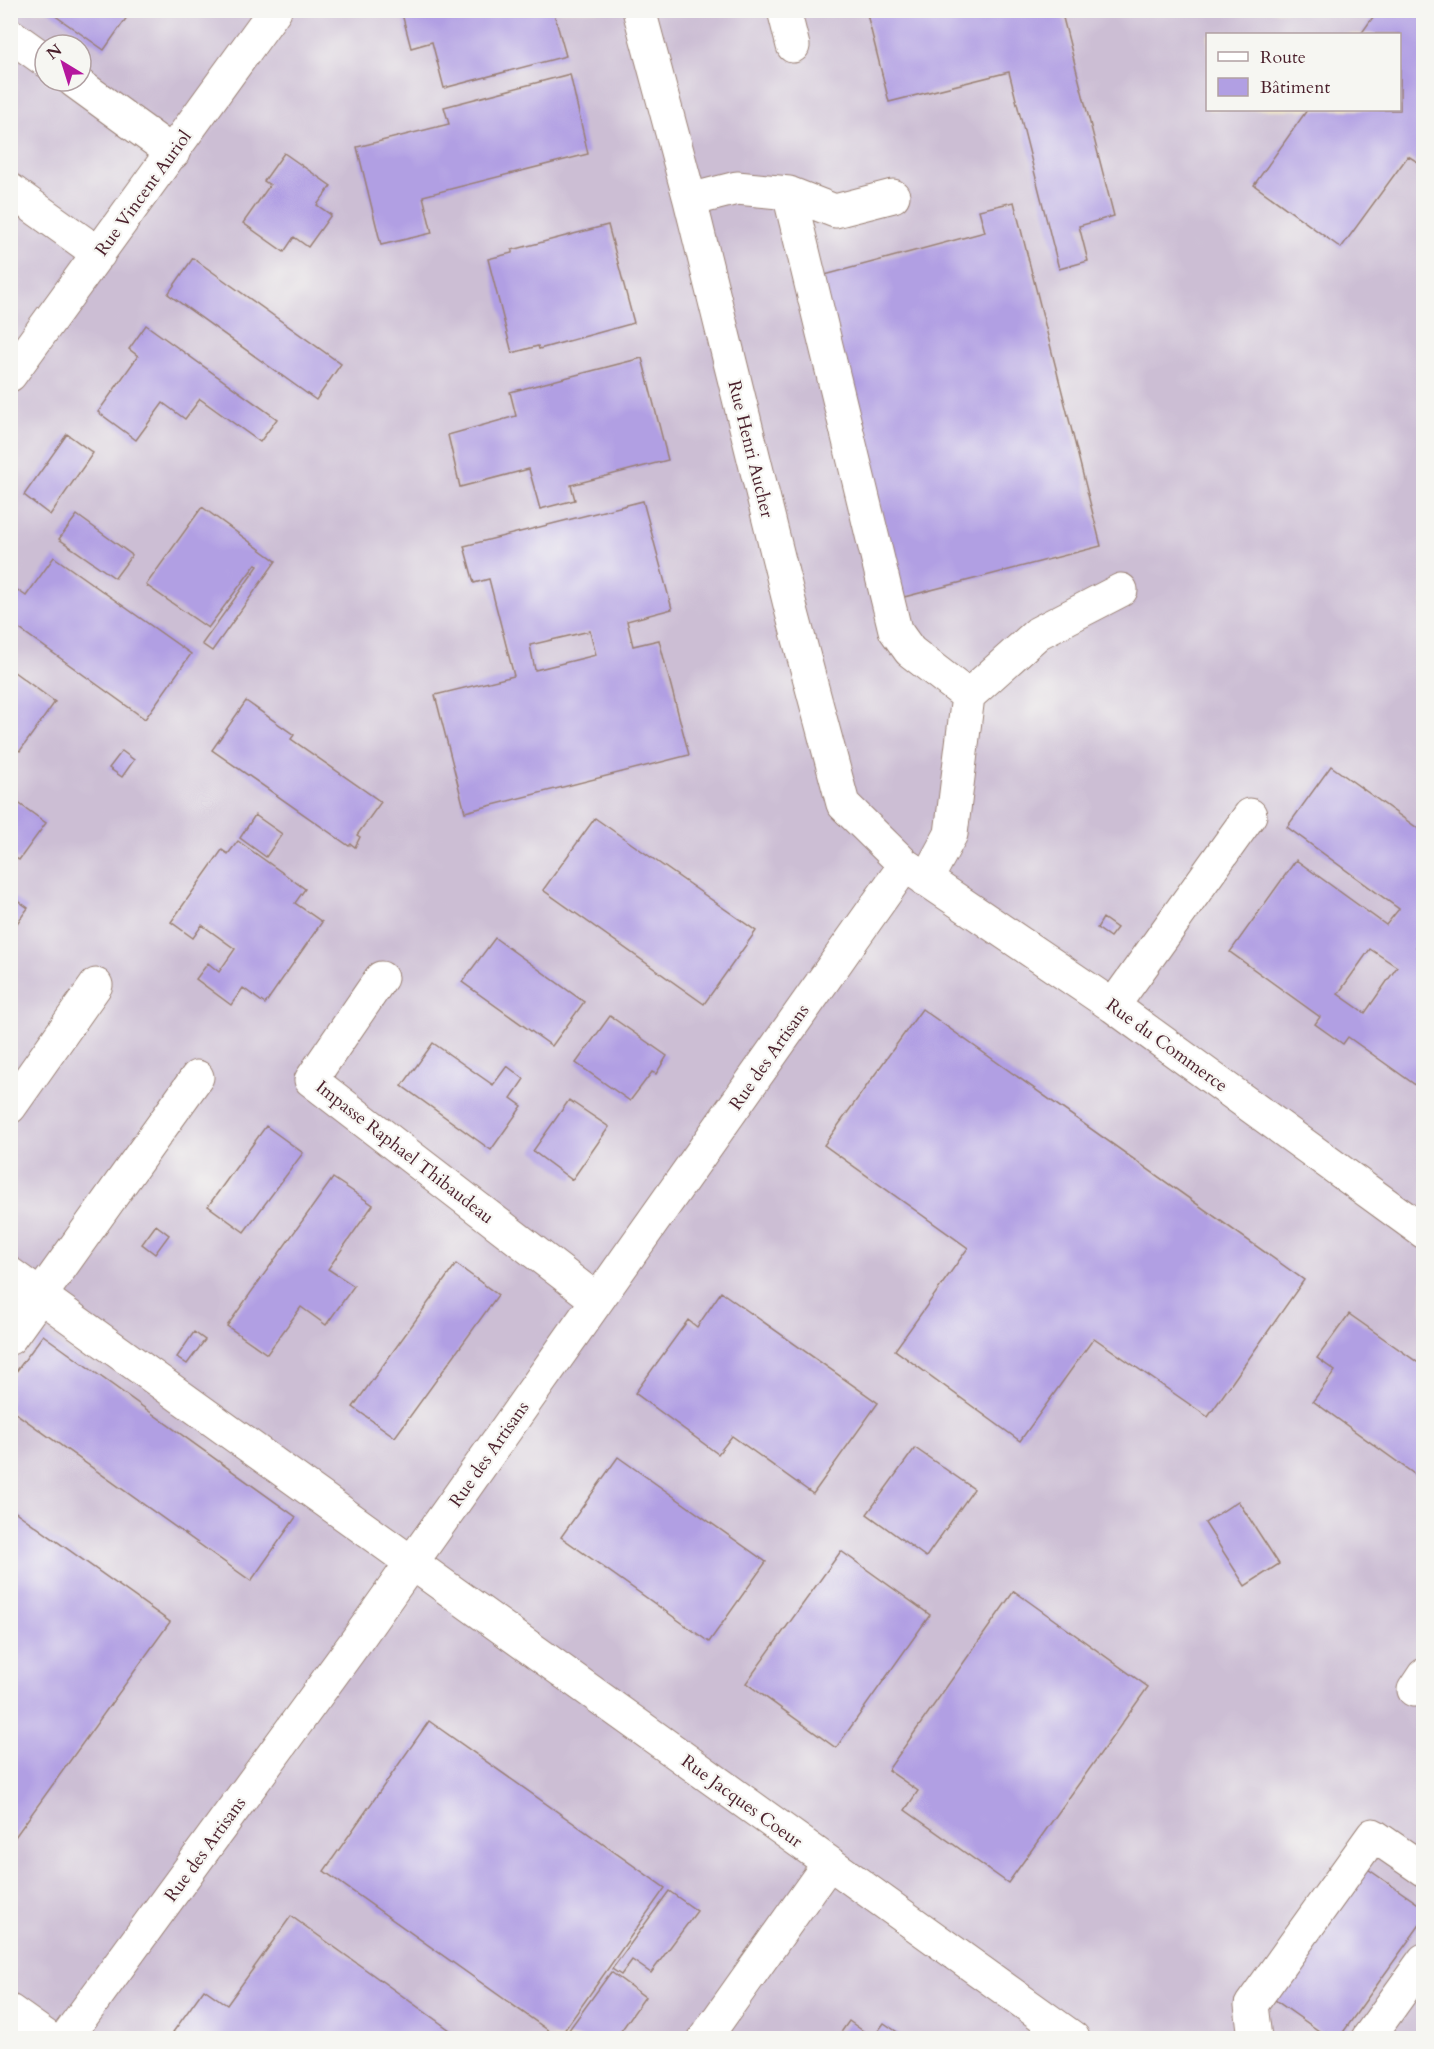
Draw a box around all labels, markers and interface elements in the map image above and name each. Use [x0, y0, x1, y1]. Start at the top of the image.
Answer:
north arrow [33, 33, 93, 93]
legend [1206, 33, 1401, 111]
text: N [42, 39, 67, 65]
text: Route [1260, 45, 1306, 70]
text: Bâtiment [1260, 75, 1330, 100]
street label: Rue Vincent Auriol [89, 125, 198, 261]
street label: Rue Henri Aucher [721, 378, 780, 521]
street label: Rue du Commerce [1101, 993, 1233, 1098]
street label: Rue des Artisans [724, 999, 815, 1115]
street label: Impasse Raphael Thibaudeau [310, 1075, 499, 1230]
street label: Rue des Artisans [444, 1396, 535, 1512]
street label: Rue Jacques Coeur [676, 1749, 808, 1854]
street label: Rue des Artisans [159, 1792, 252, 1907]

